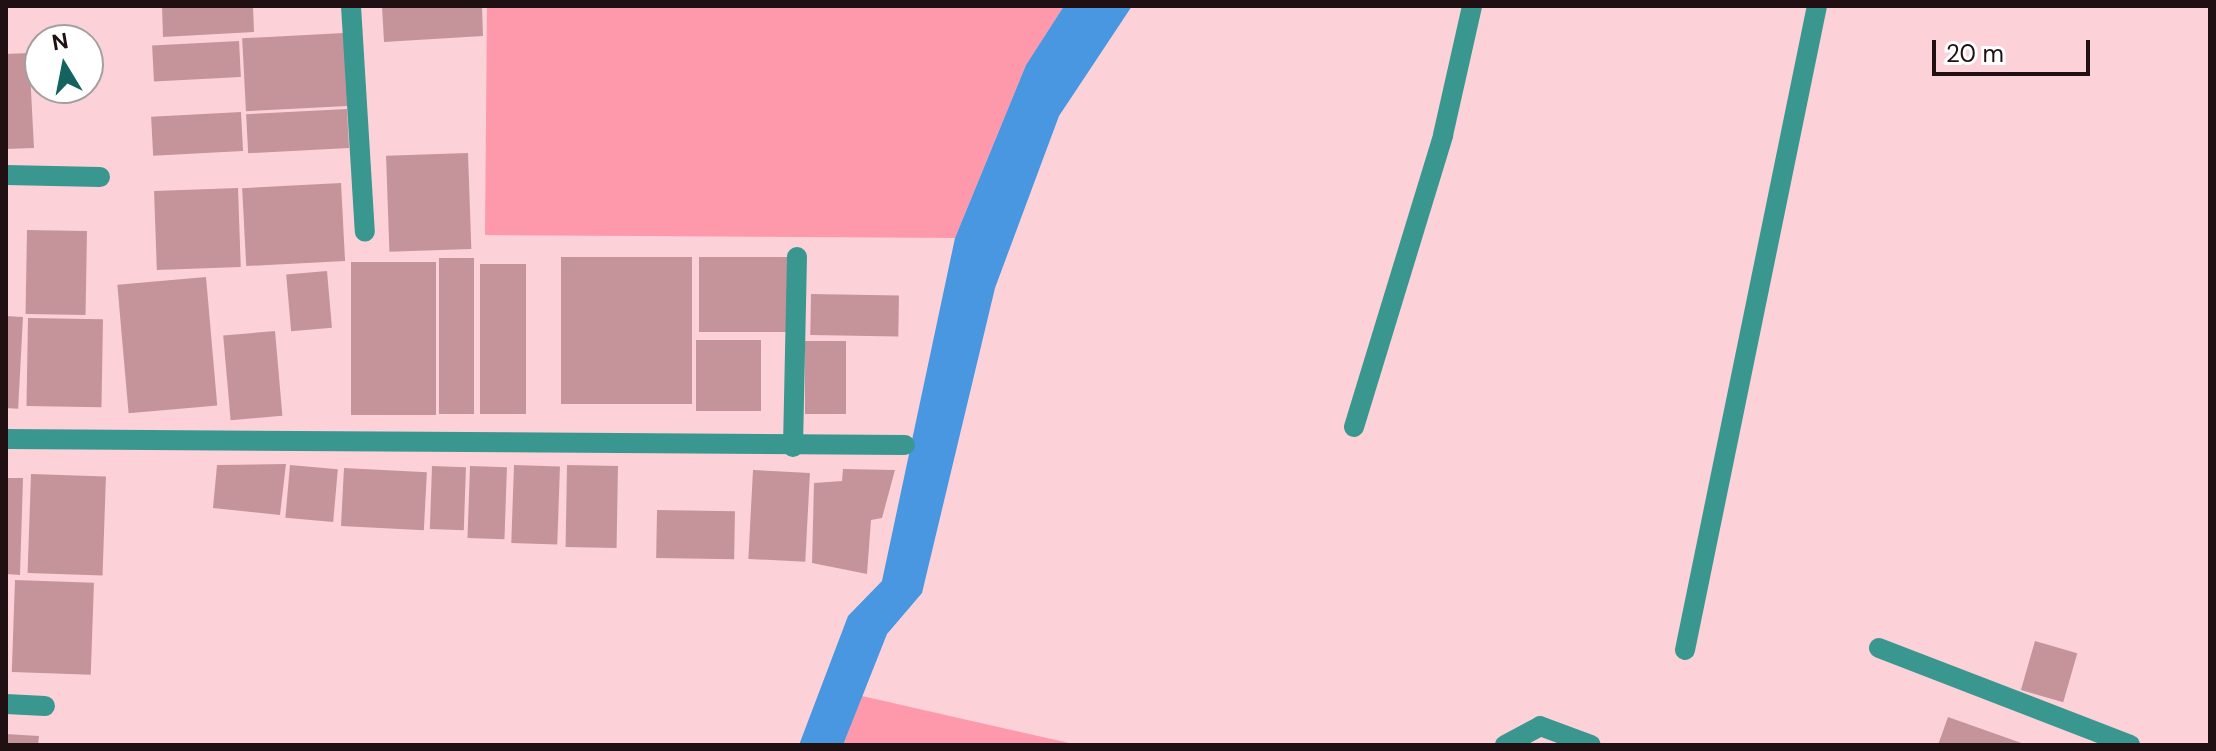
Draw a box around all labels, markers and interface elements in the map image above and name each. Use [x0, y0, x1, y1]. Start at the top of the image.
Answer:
north arrow [24, 24, 104, 104]
scale bar [1936, 24, 2094, 74]
text: N [50, 26, 71, 58]
text: 20 m [1946, 38, 2004, 69]

